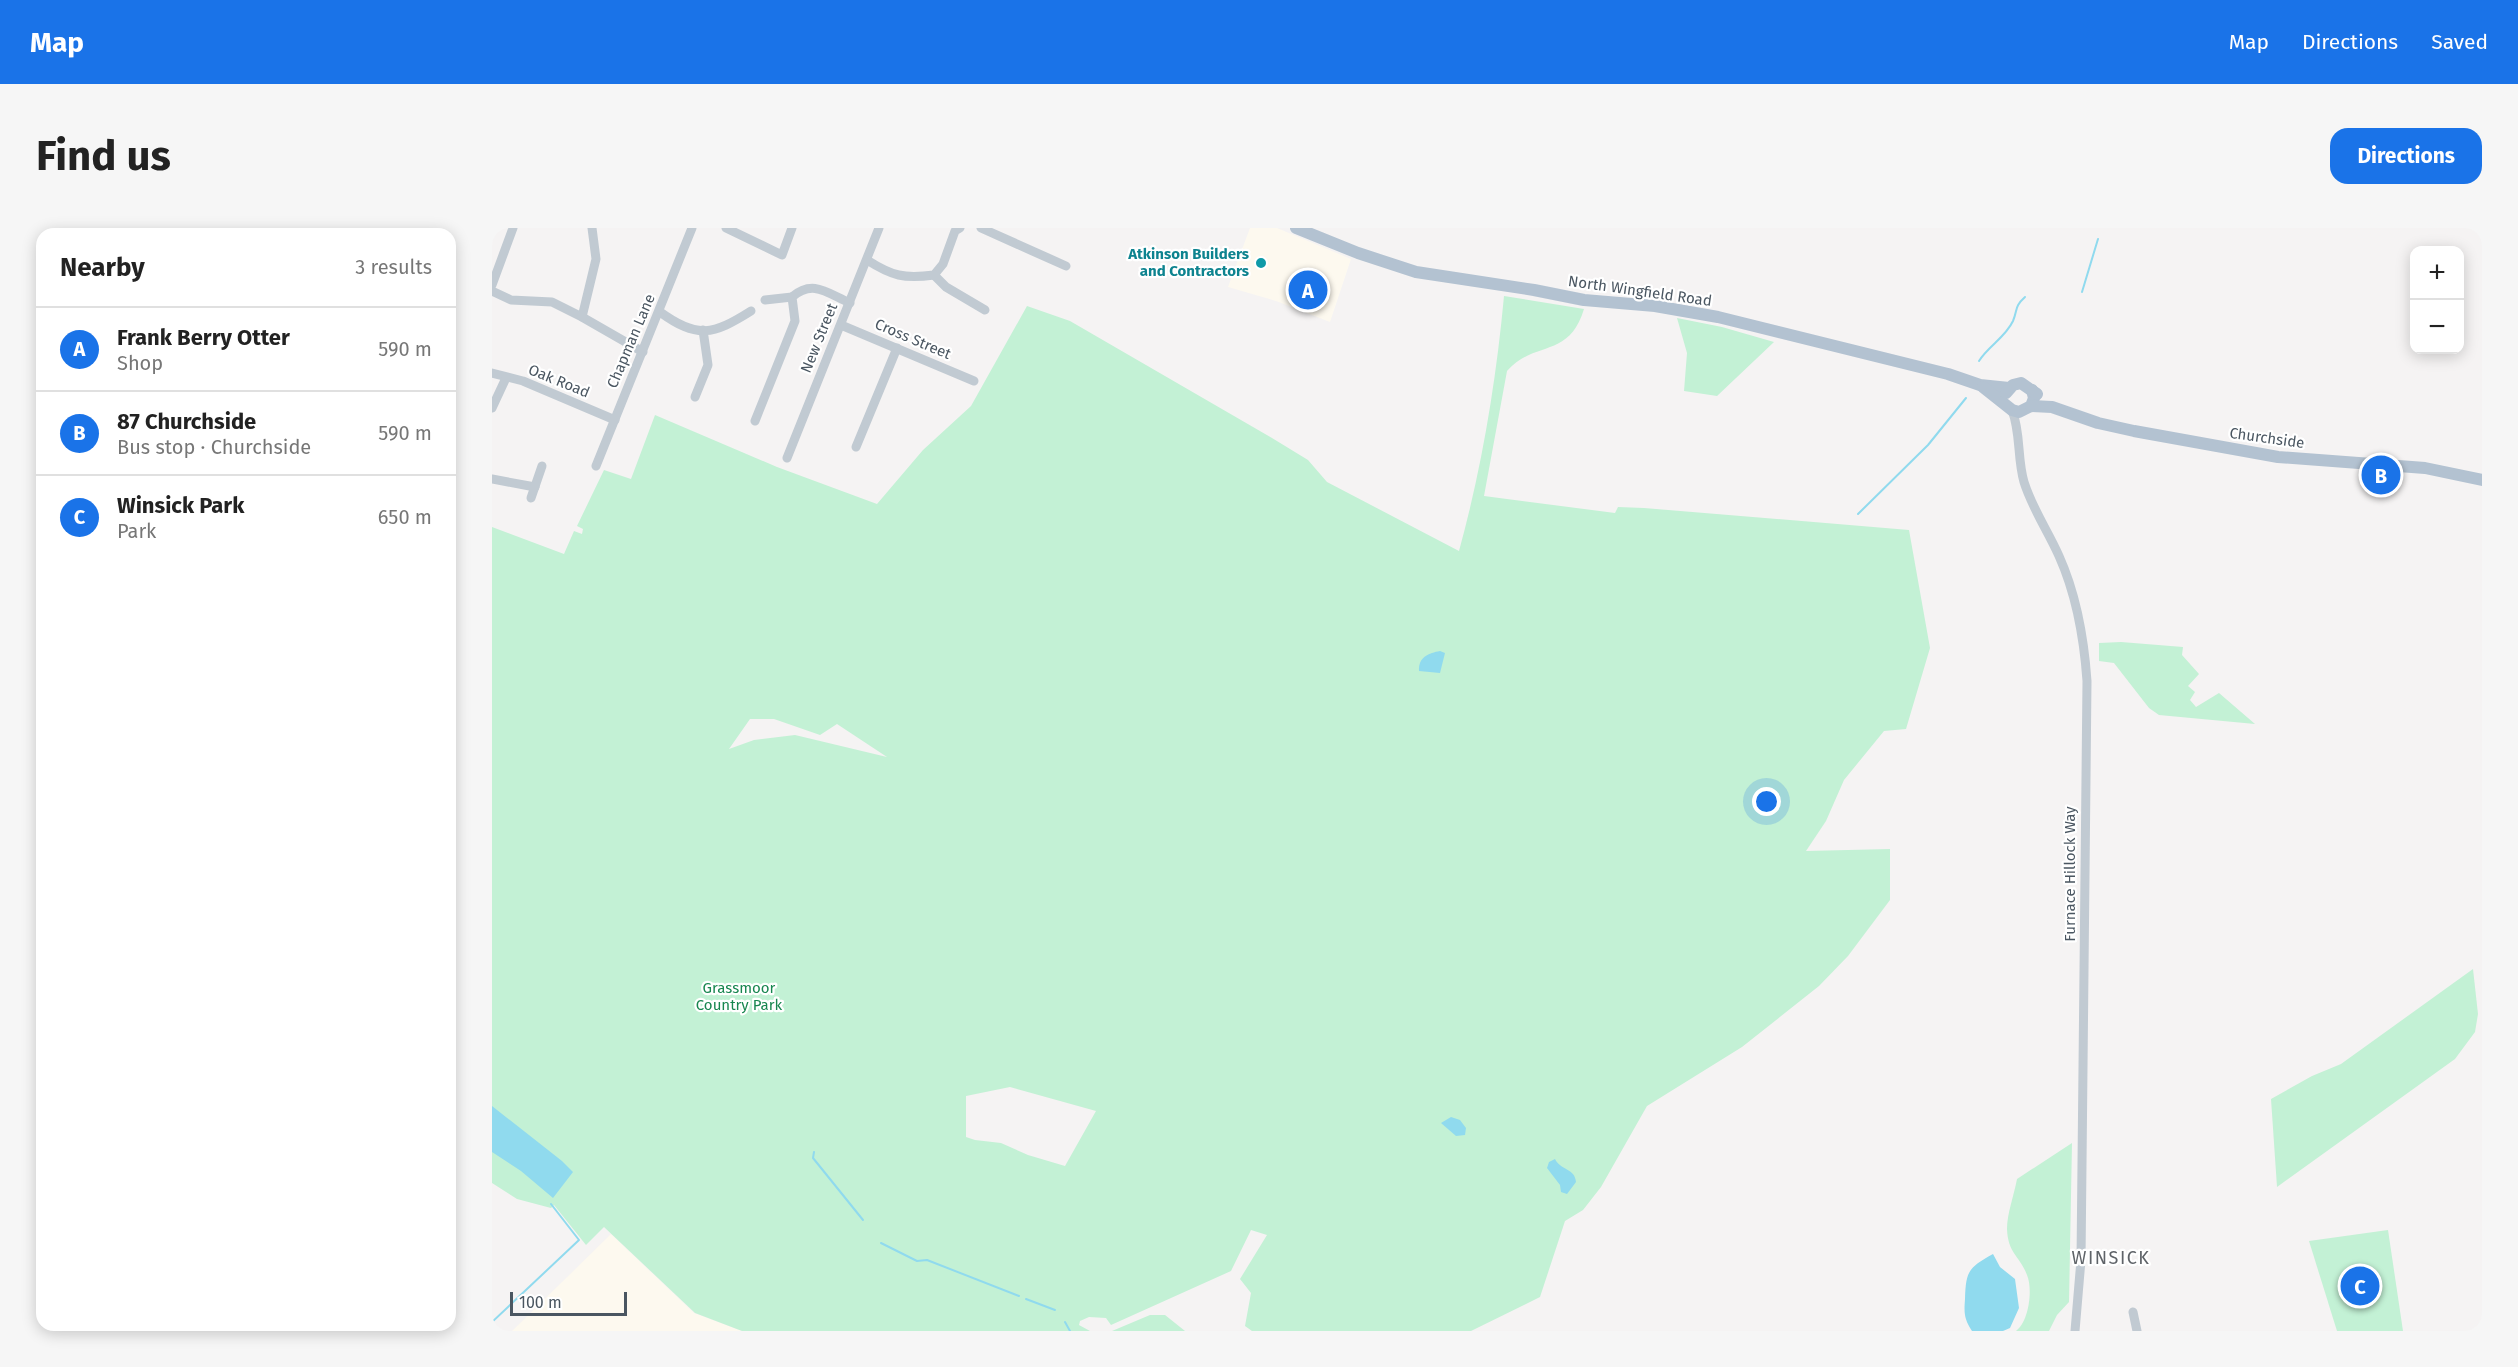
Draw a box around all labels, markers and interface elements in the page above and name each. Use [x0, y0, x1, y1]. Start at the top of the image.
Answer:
text: Map [30, 26, 84, 59]
text: Map [2229, 29, 2269, 55]
text: Directions [2302, 29, 2398, 55]
text: Saved [2431, 29, 2488, 55]
button: Directions [2330, 128, 2482, 184]
text: Find us [36, 131, 171, 181]
place label: Atkinson Builders and Contractors [1127, 245, 1249, 280]
map controls [2410, 246, 2464, 354]
button: + [2410, 246, 2464, 300]
text: Nearby [60, 252, 145, 283]
text: 3 results [355, 255, 432, 279]
marker: Atkinson Builders and Contractors [1254, 256, 1268, 270]
pin: A [1288, 268, 1328, 312]
street label: North Wingfield Road [1567, 272, 1713, 310]
street label: Chapman Lane [603, 291, 659, 391]
street label: New Street [797, 300, 841, 376]
button: − [2410, 300, 2464, 354]
street label: Cross Street [872, 315, 954, 363]
text: Frank Berry Otter [117, 324, 290, 351]
text: A [74, 337, 85, 361]
text: 590 m [378, 337, 432, 361]
text: Shop [117, 351, 163, 375]
street label: Oak Road [526, 361, 592, 401]
text: 87 Churchside [117, 408, 256, 435]
text: B [73, 421, 86, 445]
text: 590 m [378, 421, 432, 445]
street label: Churchside [2228, 424, 2306, 452]
text: Bus stop · Churchside [117, 435, 311, 459]
pin: B [2362, 452, 2400, 498]
text: Winsick Park [117, 492, 244, 519]
text: C [74, 505, 85, 529]
text: 650 m [378, 505, 432, 529]
text: Park [117, 519, 156, 543]
your location [1752, 787, 1781, 816]
street label: Furnace Hillock Way [2061, 806, 2079, 942]
park label: Grassmoor Country Park [696, 979, 783, 1014]
district label: WINSICK [2072, 1247, 2150, 1269]
pin: C [2340, 1264, 2380, 1308]
scale bar [510, 1289, 627, 1316]
text: 100 m [519, 1293, 562, 1312]

